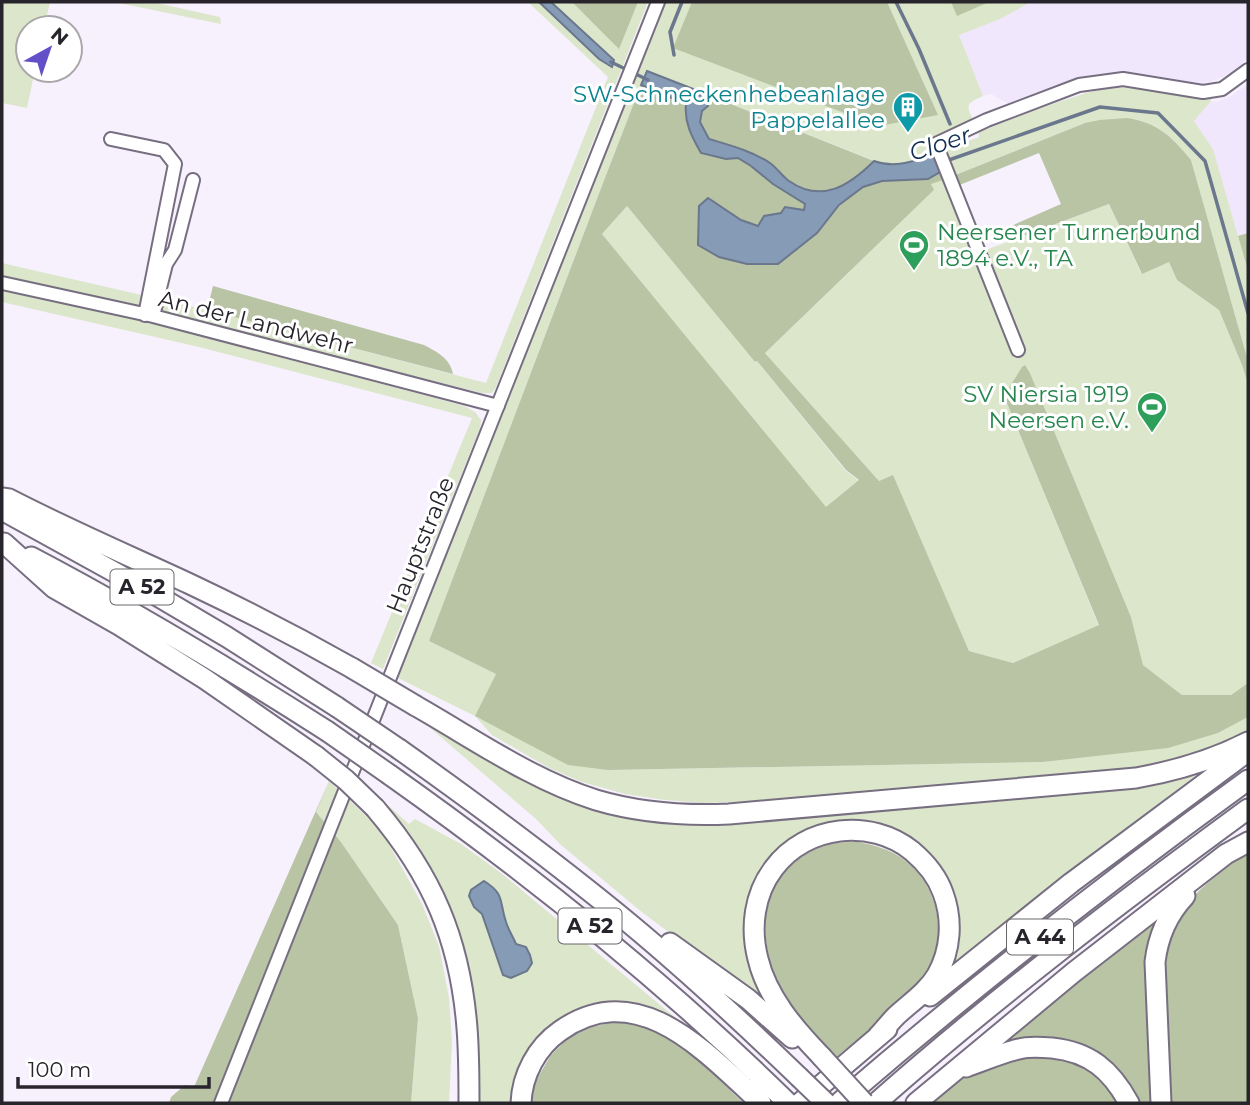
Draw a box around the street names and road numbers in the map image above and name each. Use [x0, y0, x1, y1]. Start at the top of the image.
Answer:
street label: An der Landwehr [156, 284, 356, 360]
street label: Hauptstraße [380, 473, 460, 617]
road number: A 52 [110, 570, 174, 604]
road number: A 52 [558, 908, 622, 944]
road number: A 44 [1007, 920, 1073, 954]

